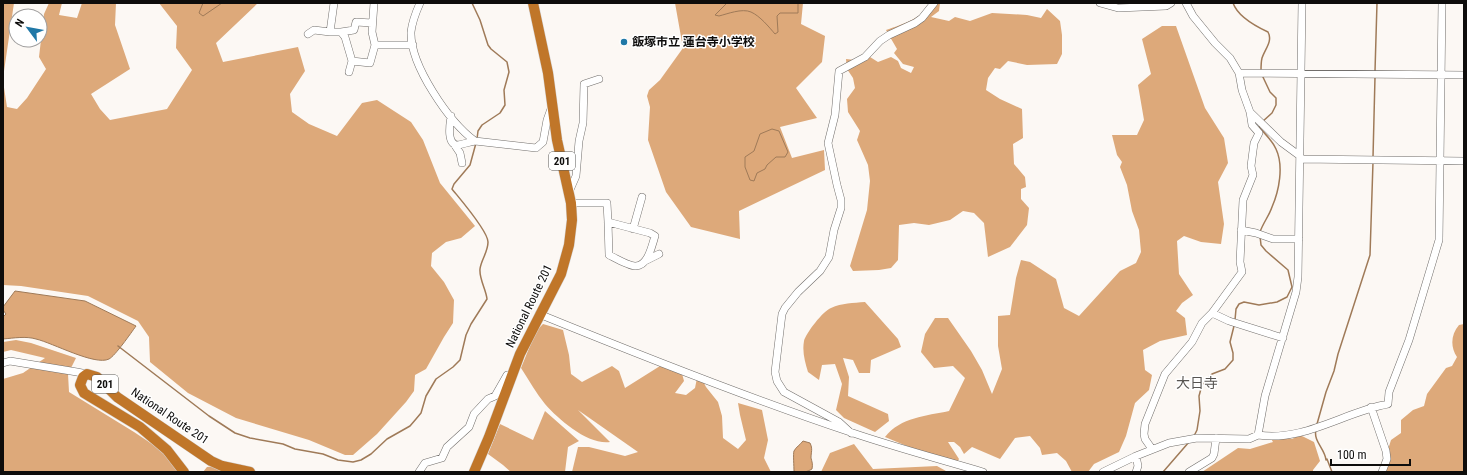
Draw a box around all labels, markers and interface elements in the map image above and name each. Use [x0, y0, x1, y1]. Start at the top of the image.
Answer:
north arrow [8, 8, 48, 48]
text: N [13, 16, 27, 29]
place label: 飯塚市立 蓮台寺小学校 [632, 35, 755, 49]
marker: 飯塚市立 蓮台寺小学校 [619, 37, 629, 47]
road number: 201 [549, 152, 575, 170]
street label: National Route 201 [503, 262, 555, 350]
road number: 201 [92, 375, 118, 393]
district label: 大日寺 [1176, 375, 1218, 391]
street label: National Route 201 [129, 385, 211, 447]
scale bar [1331, 441, 1410, 467]
text: 100 m [1337, 448, 1367, 462]

